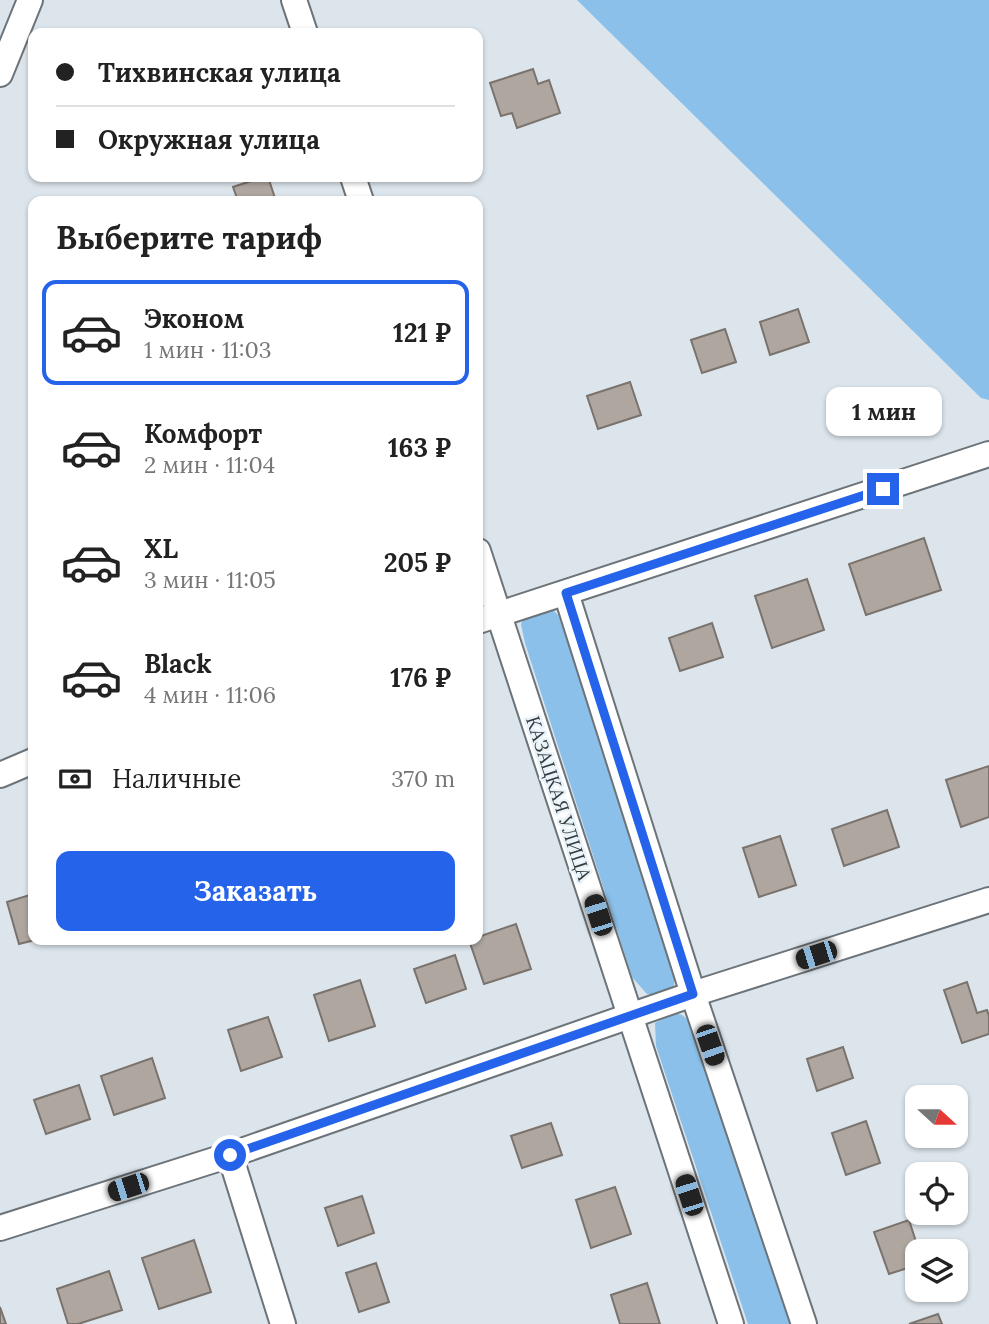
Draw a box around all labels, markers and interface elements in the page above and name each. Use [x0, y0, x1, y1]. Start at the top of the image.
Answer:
text: Тихвинская улица [98, 56, 341, 89]
text: Окружная улица [98, 123, 320, 156]
text: Выберите тариф [56, 217, 322, 258]
icon: car [60, 301, 123, 364]
text: Эконом [144, 302, 244, 335]
text: 121 ₽ [393, 316, 451, 349]
text: 1 мин · 11:03 [144, 335, 272, 364]
callout: 1 мин [825, 388, 941, 436]
text: 1 мин [852, 397, 916, 426]
icon: car [60, 416, 123, 479]
text: Комфорт [144, 417, 262, 450]
text: 163 ₽ [388, 431, 451, 464]
text: 2 мин · 11:04 [144, 450, 275, 479]
route end [867, 473, 899, 505]
icon: car [60, 531, 123, 594]
text: XL [144, 532, 178, 565]
text: 205 ₽ [384, 546, 451, 579]
text: 3 мин · 11:05 [144, 565, 276, 594]
icon: car [60, 646, 123, 709]
text: Black [144, 647, 212, 680]
text: 176 ₽ [390, 661, 451, 694]
text: 4 мин · 11:06 [144, 680, 276, 709]
street label: КАЗАЦКАЯ УЛИЦА [521, 713, 597, 884]
icon: cash [56, 760, 94, 798]
text: Наличные [112, 762, 241, 795]
text: 370 m [391, 764, 455, 793]
button: Заказать [56, 851, 455, 931]
car [582, 892, 615, 938]
car [793, 939, 840, 971]
car [694, 1022, 727, 1068]
north arrow [905, 1085, 968, 1148]
map controls [905, 1085, 968, 1302]
route start [214, 1139, 246, 1171]
button: locate [905, 1162, 968, 1225]
car [105, 1171, 152, 1203]
car [673, 1172, 706, 1218]
button: layers [905, 1239, 968, 1302]

